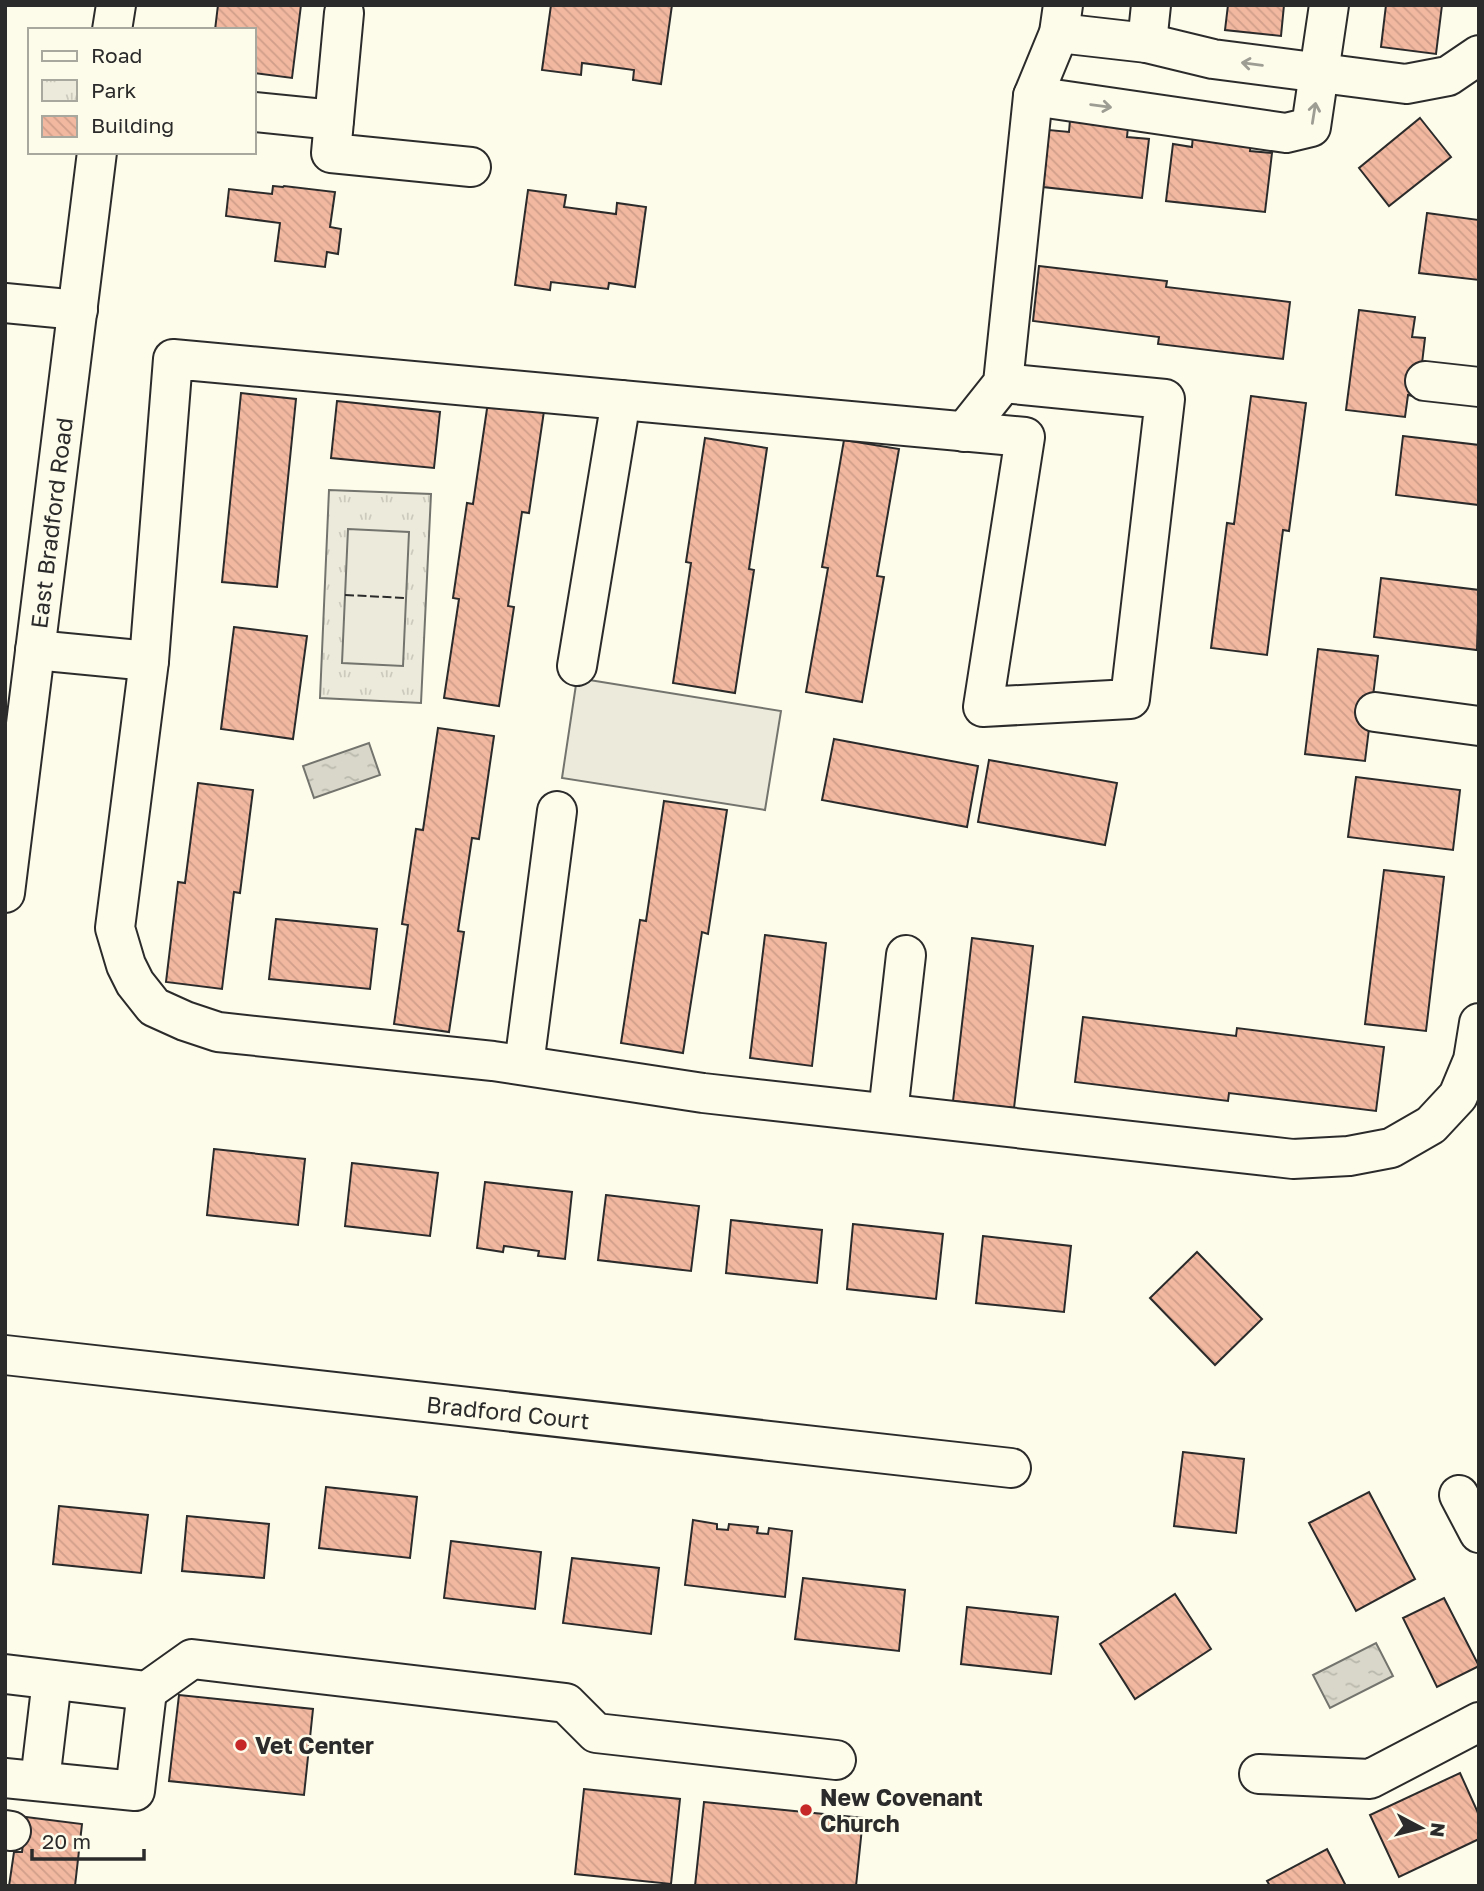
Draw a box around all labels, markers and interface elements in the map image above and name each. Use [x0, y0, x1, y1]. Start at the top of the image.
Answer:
legend [28, 28, 256, 154]
text: Road [91, 42, 142, 68]
one-way arrow [1242, 57, 1264, 70]
text: Park [91, 77, 137, 103]
one-way arrow [1089, 100, 1112, 113]
one-way arrow [1308, 102, 1321, 125]
text: Building [91, 112, 174, 138]
street label: East Bradford Road [24, 416, 78, 630]
street label: Bradford Court [425, 1390, 591, 1434]
place label: Vet Center [255, 1731, 374, 1759]
marker: Vet Center [233, 1737, 249, 1753]
place label: New Covenant Church [820, 1783, 983, 1837]
north arrow [1386, 1793, 1456, 1863]
marker: New Covenant Church [798, 1802, 814, 1818]
scale bar [32, 1818, 144, 1862]
text: N [1426, 1822, 1451, 1839]
text: 20 m [42, 1828, 91, 1854]

